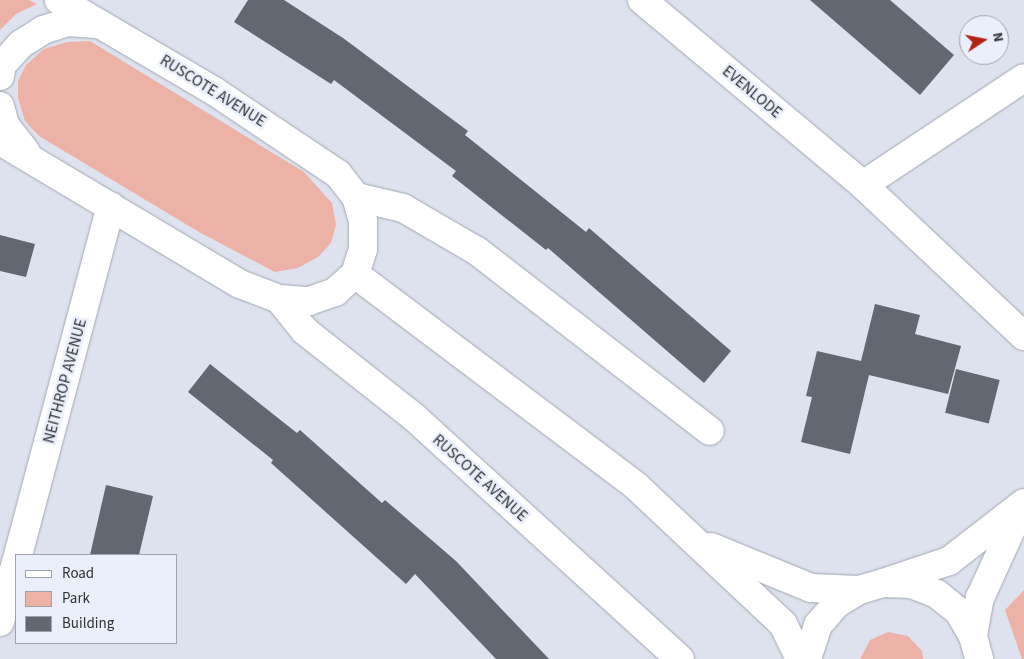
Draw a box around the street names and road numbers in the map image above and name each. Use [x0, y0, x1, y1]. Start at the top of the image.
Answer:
street label: RUSCOTE AVENUE [157, 51, 269, 131]
street label: EVENLODE [718, 62, 786, 122]
street label: NEITHROP AVENUE [39, 317, 91, 445]
street label: RUSCOTE AVENUE [429, 430, 531, 526]

